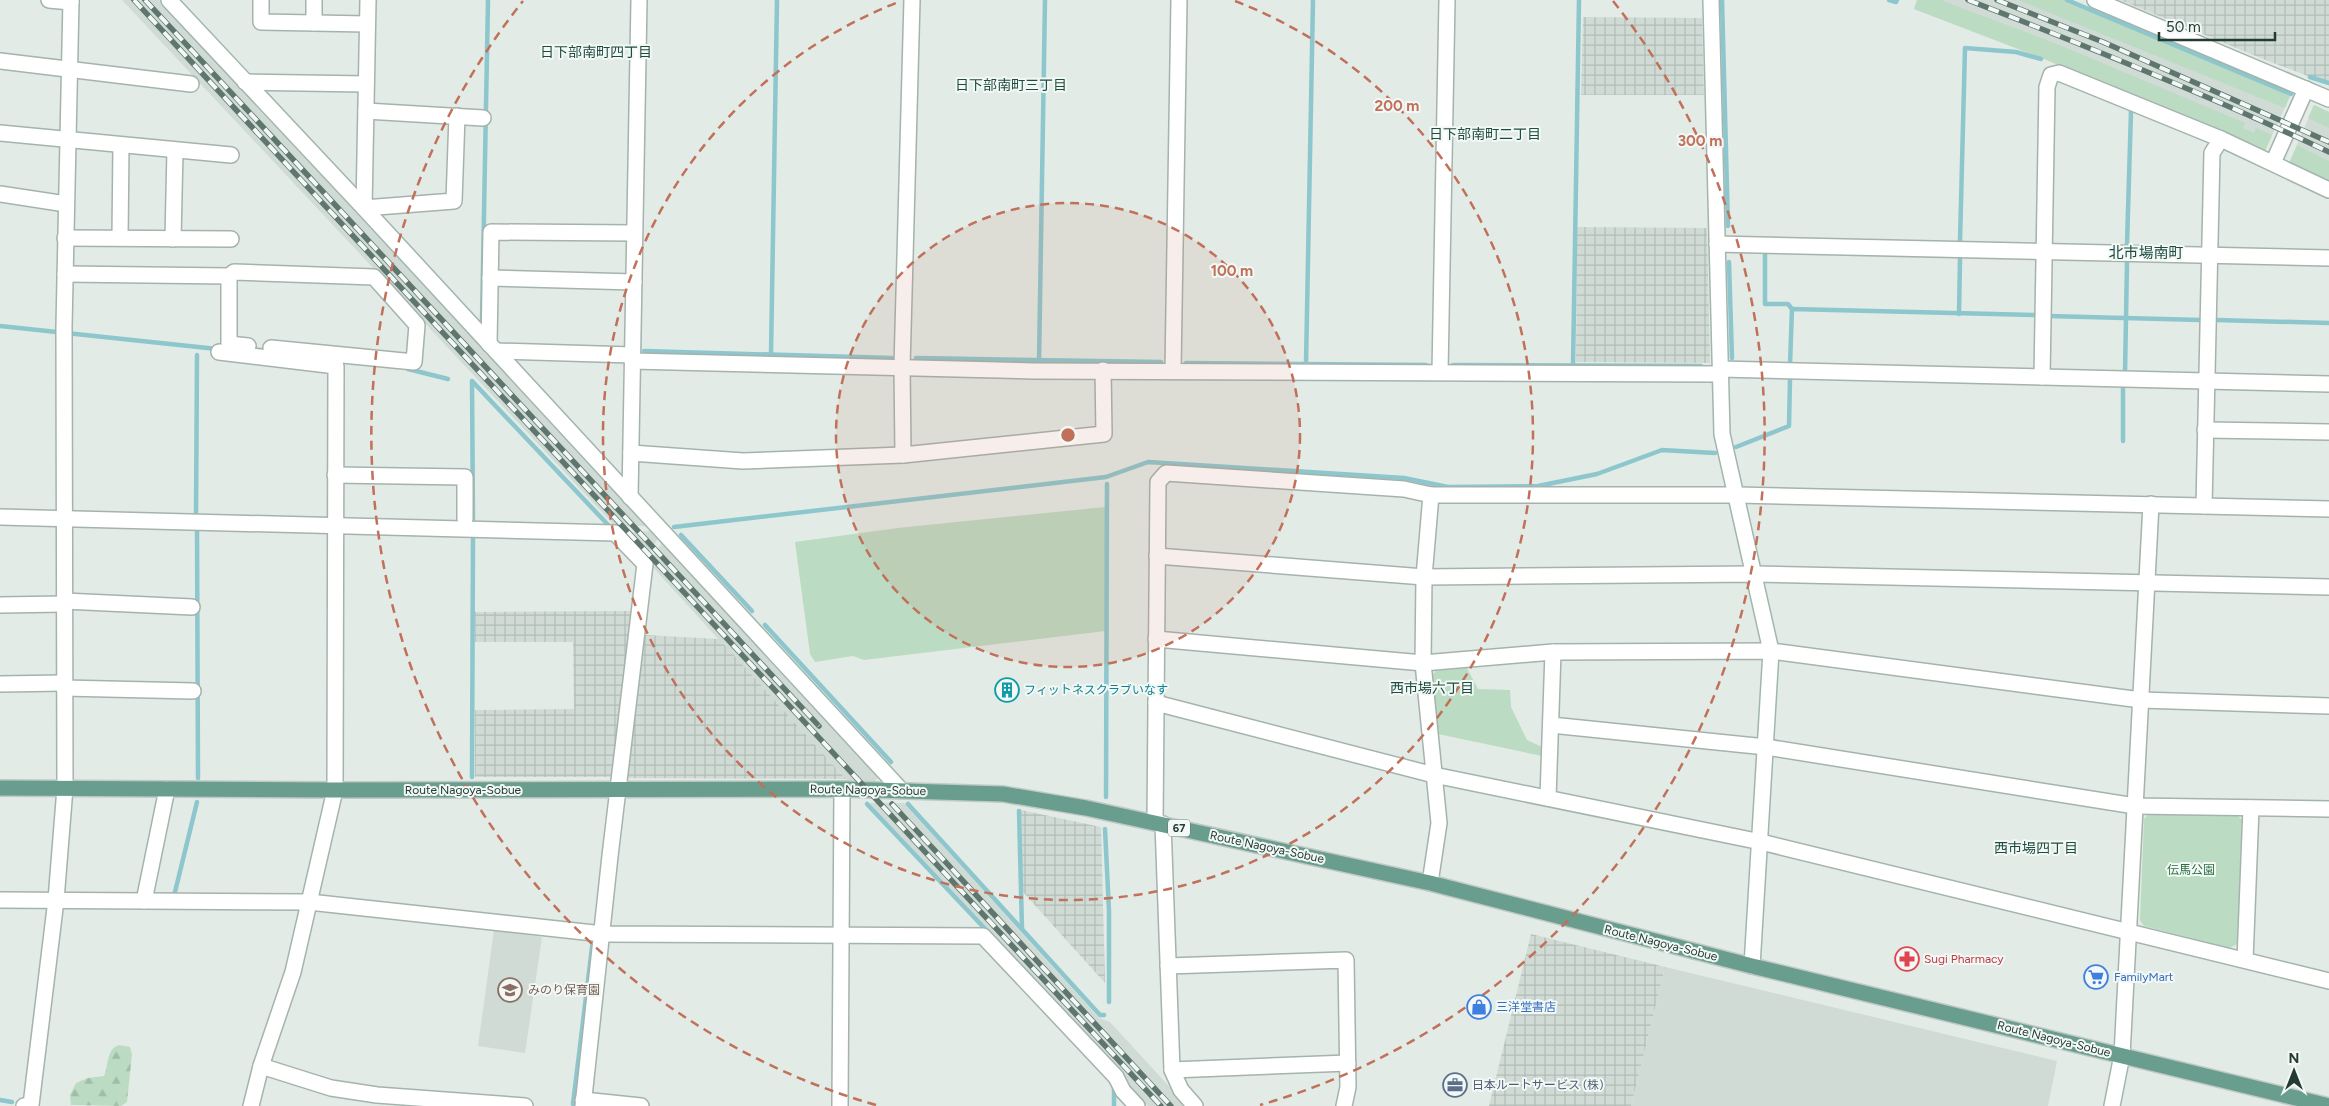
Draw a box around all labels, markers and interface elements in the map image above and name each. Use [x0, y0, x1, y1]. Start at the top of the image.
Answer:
scale bar [2159, 10, 2275, 42]
text: 50 m [2166, 18, 2201, 36]
district label: 日下部南町四丁目 [540, 44, 652, 61]
district label: 日下部南町三丁目 [955, 77, 1067, 94]
text: 200 m [1375, 97, 1419, 115]
district label: 日下部南町二丁目 [1429, 126, 1541, 143]
text: 300 m [1678, 132, 1722, 150]
district label: 北市場南町 [2108, 244, 2184, 262]
text: 100 m [1211, 262, 1253, 280]
centre of rings [1059, 426, 1077, 444]
building icon: フィットネスクラブいなす [994, 677, 1020, 703]
district label: 西市場六丁目 [1390, 680, 1474, 697]
place label: フィットネスクラブいなす [1024, 683, 1168, 697]
street label: Route Nagoya-Sobue [810, 782, 927, 798]
street label: Route Nagoya-Sobue [405, 783, 522, 797]
road number: 67 [1168, 820, 1190, 836]
street label: Route Nagoya-Sobue [1209, 828, 1326, 866]
district label: 西市場四丁目 [1994, 840, 2078, 857]
park label: 伝馬公園 [2167, 863, 2215, 877]
street label: Route Nagoya-Sobue [1603, 922, 1720, 964]
pharmacy icon: Sugi Pharmacy [1894, 946, 1920, 972]
place label: Sugi Pharmacy [1924, 952, 2004, 966]
supermarket icon: FamilyMart [2083, 964, 2109, 990]
place label: FamilyMart [2114, 970, 2174, 984]
school or university icon: みのり保育園 [497, 977, 523, 1003]
place label: みのり保育園 [528, 983, 600, 997]
shop icon: 三洋堂書店 [1466, 994, 1492, 1020]
place label: 三洋堂書店 [1496, 1000, 1556, 1014]
street label: Route Nagoya-Sobue [1996, 1018, 2113, 1060]
north arrow [2269, 1046, 2319, 1096]
text: N [2289, 1050, 2299, 1067]
office icon: 日本ルートサービス (株) [1442, 1072, 1468, 1098]
place label: 日本ルートサービス (株) [1472, 1078, 1603, 1092]

